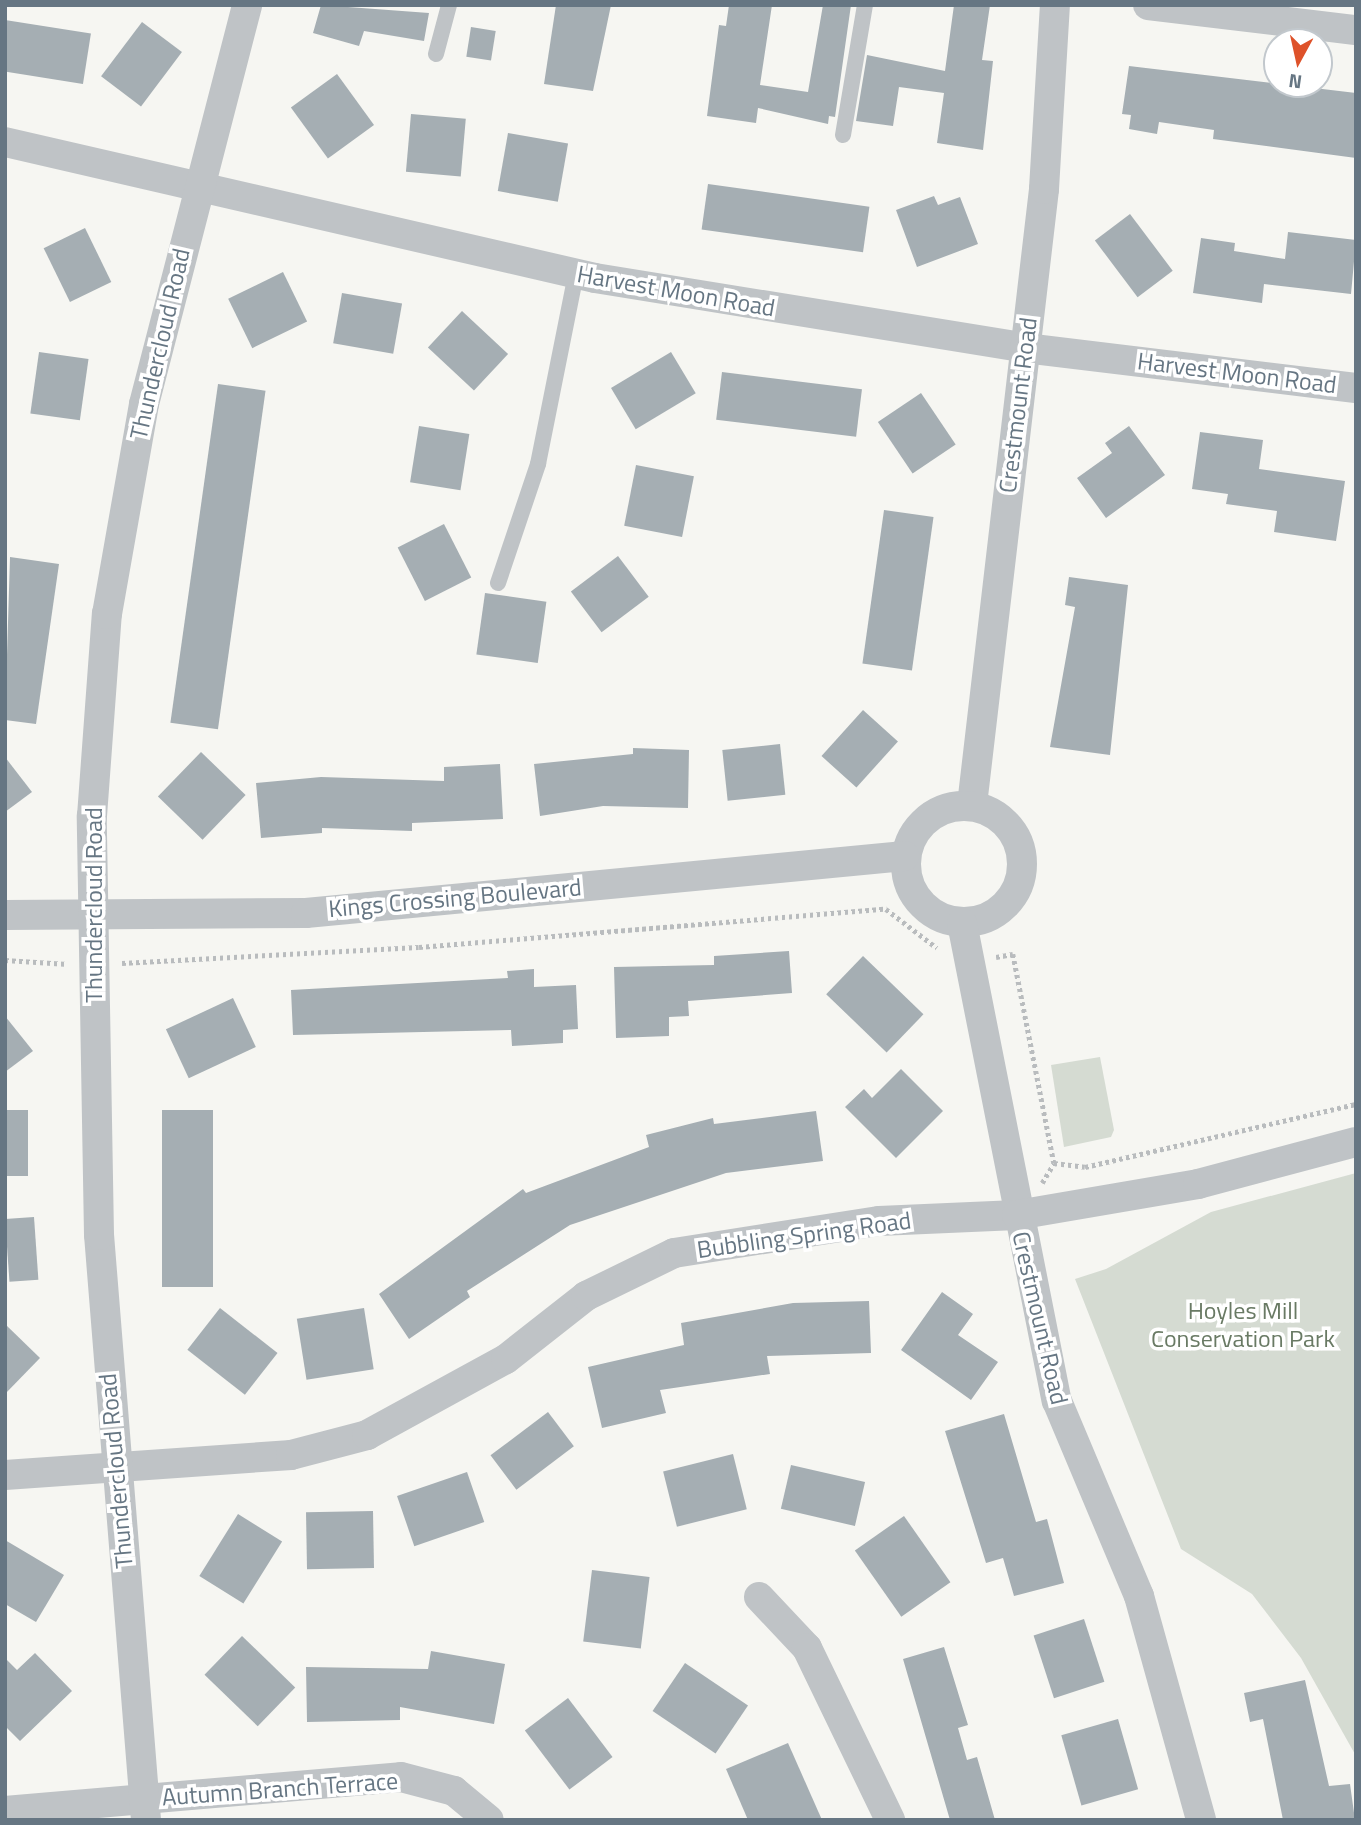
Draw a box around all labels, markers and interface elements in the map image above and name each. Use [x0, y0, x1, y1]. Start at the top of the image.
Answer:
north arrow [1263, 28, 1333, 98]
text: N [1287, 67, 1304, 98]
street label: Thundercloud Road [124, 246, 196, 442]
street label: Harvest Moon Road [575, 259, 777, 323]
street label: Crestmount Road [993, 316, 1043, 494]
street label: Harvest Moon Road [1136, 346, 1338, 400]
street label: Thundercloud Road [80, 807, 108, 1003]
street label: Kings Crossing Boulevard [327, 873, 583, 923]
street label: Bubbling Spring Road [695, 1206, 913, 1264]
street label: Crestmount Road [1006, 1229, 1074, 1407]
park label: Hoyles Mill Conservation Park [1151, 1297, 1335, 1353]
street label: Thundercloud Road [93, 1372, 139, 1570]
street label: Autumn Branch Terrace [161, 1766, 399, 1812]

